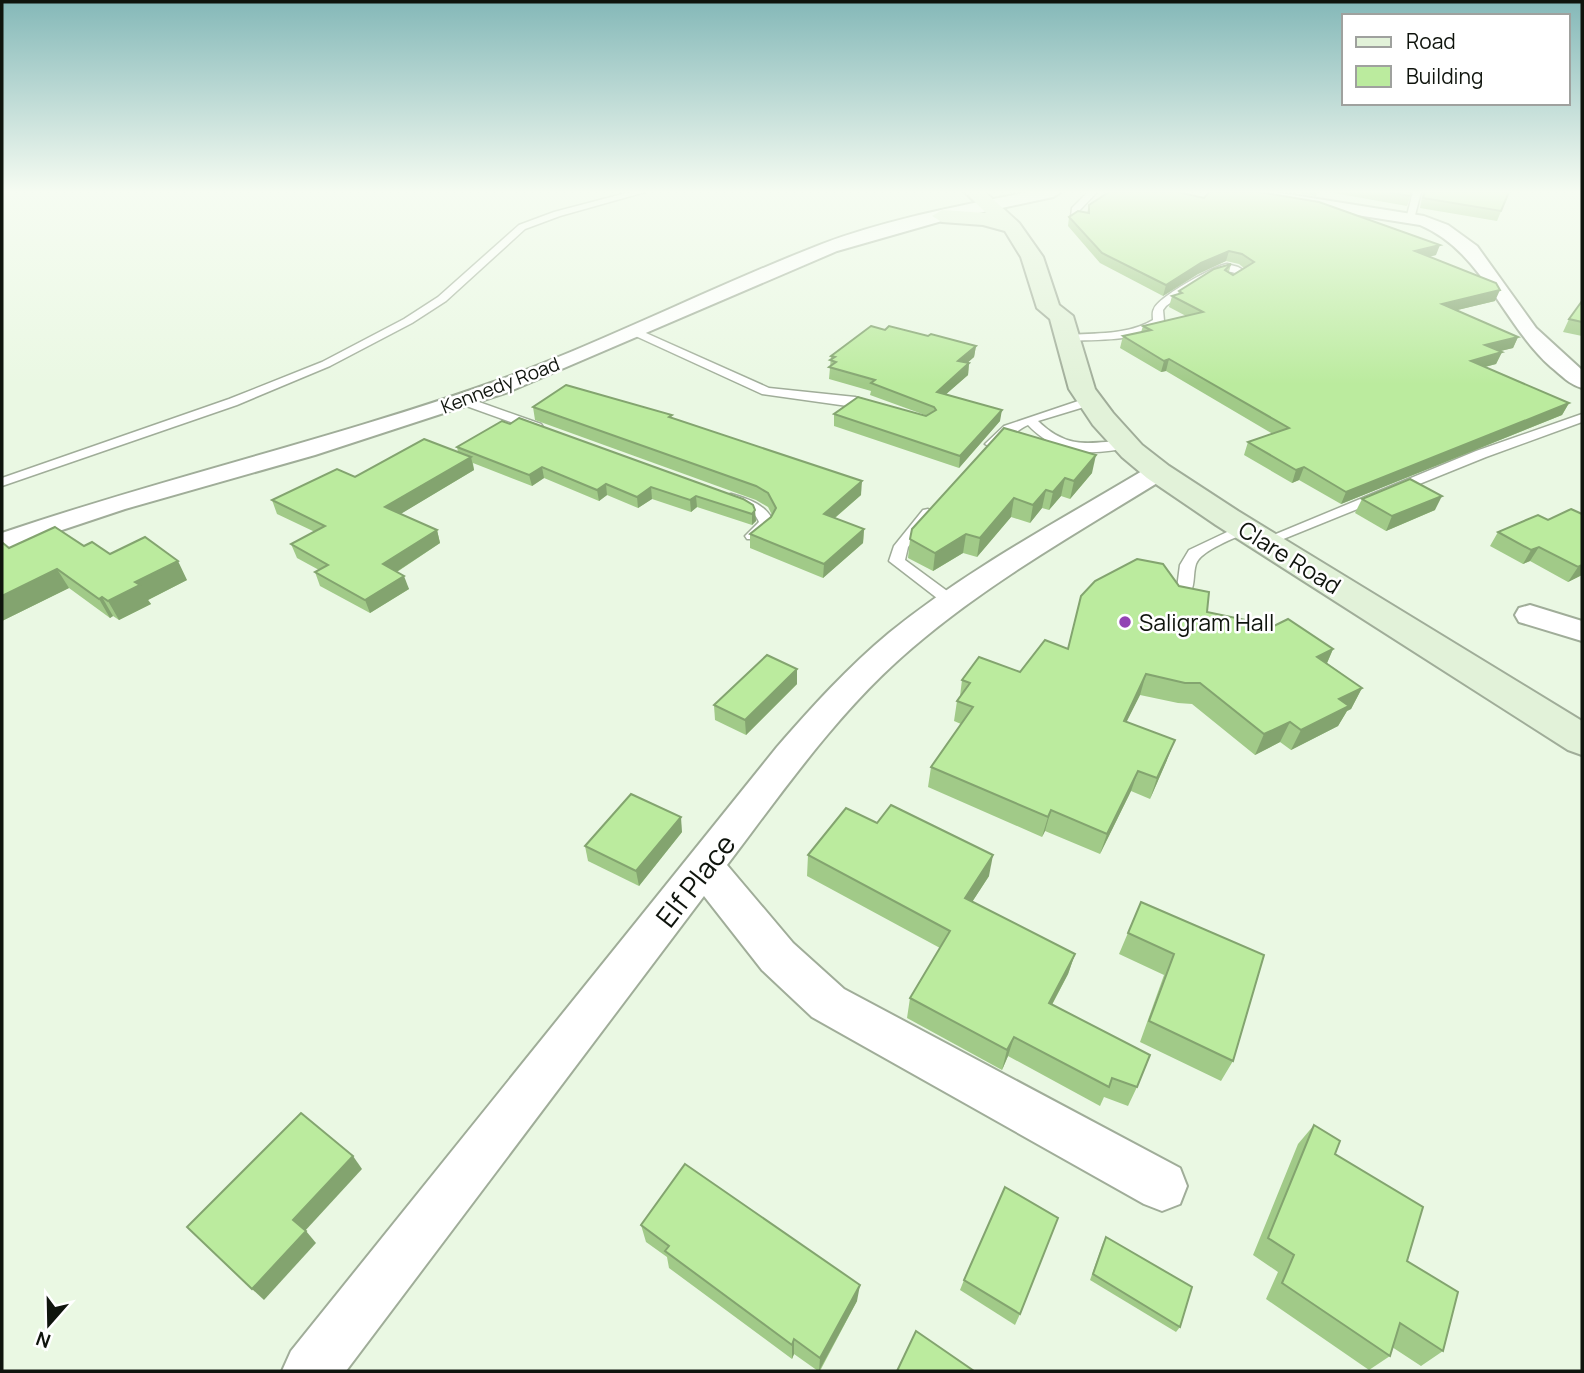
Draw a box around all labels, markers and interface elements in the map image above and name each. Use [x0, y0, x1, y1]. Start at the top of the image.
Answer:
legend [1342, 14, 1570, 105]
text: Road [1406, 27, 1456, 55]
text: Building [1406, 62, 1483, 90]
street label: Kennedy Road [437, 350, 563, 420]
street label: Clare Road [1233, 513, 1347, 601]
place label: Saligram Hall [1139, 606, 1274, 638]
marker: Saligram Hall [1117, 614, 1133, 630]
street label: Elf Place [647, 826, 743, 934]
north arrow [14, 1289, 84, 1359]
text: N [32, 1325, 54, 1355]

